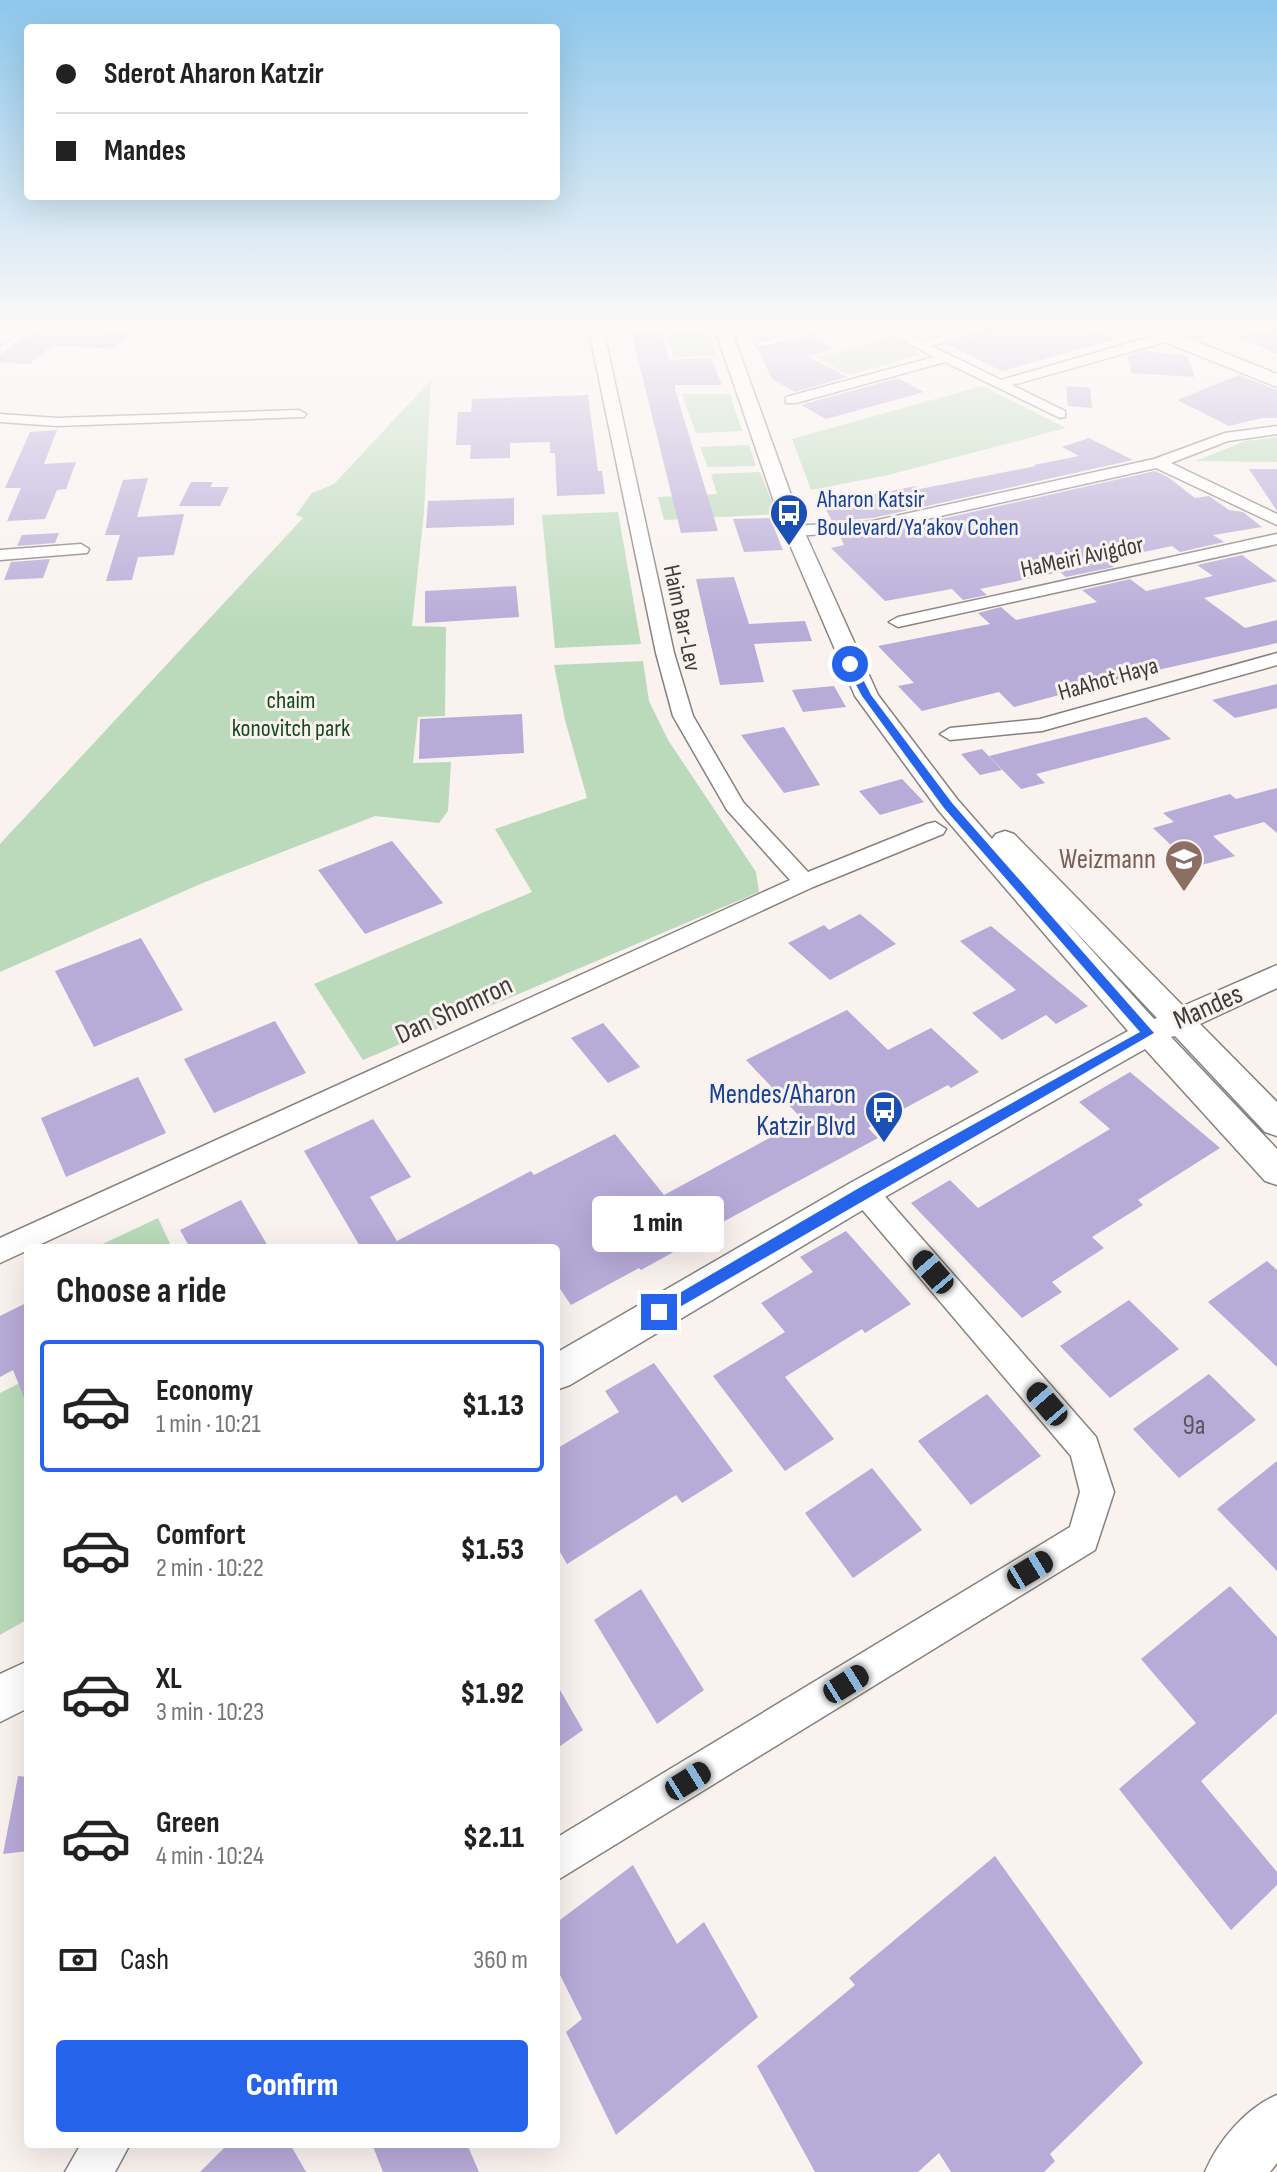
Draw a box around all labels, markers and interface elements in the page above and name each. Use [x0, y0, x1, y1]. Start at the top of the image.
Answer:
text: Sderot Aharon Katzir [104, 56, 324, 92]
text: Mandes [104, 133, 186, 169]
place label: Aharon Katsir Boulevard/Ya’akov Cohen [816, 485, 1019, 542]
bus stop icon: Aharon Katsir Boulevard/Ya’akov Cohen [768, 492, 810, 547]
street label: HaMeiri Avigdor [1018, 530, 1146, 584]
street label: Haim Bar-Lev [657, 562, 707, 674]
route start [832, 646, 868, 682]
street label: HaAhot Haya [1055, 651, 1161, 707]
park label: chaim konovitch park [232, 686, 350, 743]
school or university icon: Weizmann [1163, 838, 1205, 893]
place label: Weizmann [1059, 843, 1156, 876]
street label: Dan Shomron [390, 969, 518, 1051]
street label: Mandes [1168, 977, 1248, 1037]
place label: Mendes/Aharon Katzir Blvd [709, 1078, 856, 1143]
bus stop icon: Mendes/Aharon Katzir Blvd [863, 1089, 905, 1144]
callout: 1 min [593, 1196, 725, 1252]
text: 1 min [633, 1208, 683, 1239]
car [908, 1246, 958, 1298]
text: Choose a ride [56, 1270, 227, 1313]
route end [641, 1294, 677, 1330]
icon: car [60, 1370, 132, 1442]
text: Economy [156, 1373, 253, 1409]
car [1022, 1378, 1072, 1430]
text: $1.13 [462, 1388, 524, 1424]
text: 1 min · 10:21 [156, 1409, 261, 1440]
house number: 9a [1182, 1409, 1206, 1442]
icon: car [60, 1514, 132, 1586]
text: Comfort [156, 1517, 246, 1553]
text: $1.53 [461, 1532, 524, 1568]
car [1003, 1547, 1057, 1593]
text: 2 min · 10:22 [156, 1553, 264, 1584]
icon: car [60, 1658, 132, 1730]
text: XL [156, 1661, 182, 1697]
car [819, 1661, 873, 1707]
text: $1.92 [460, 1676, 524, 1712]
text: 3 min · 10:23 [156, 1697, 264, 1728]
car [661, 1758, 715, 1804]
icon: car [60, 1802, 132, 1874]
text: Green [156, 1805, 220, 1841]
text: $2.11 [463, 1820, 524, 1856]
text: 4 min · 10:24 [156, 1841, 264, 1872]
icon: cash [56, 1938, 100, 1982]
text: Cash [120, 1942, 169, 1978]
text: 360 m [473, 1945, 528, 1976]
button: Confirm [56, 2040, 528, 2132]

